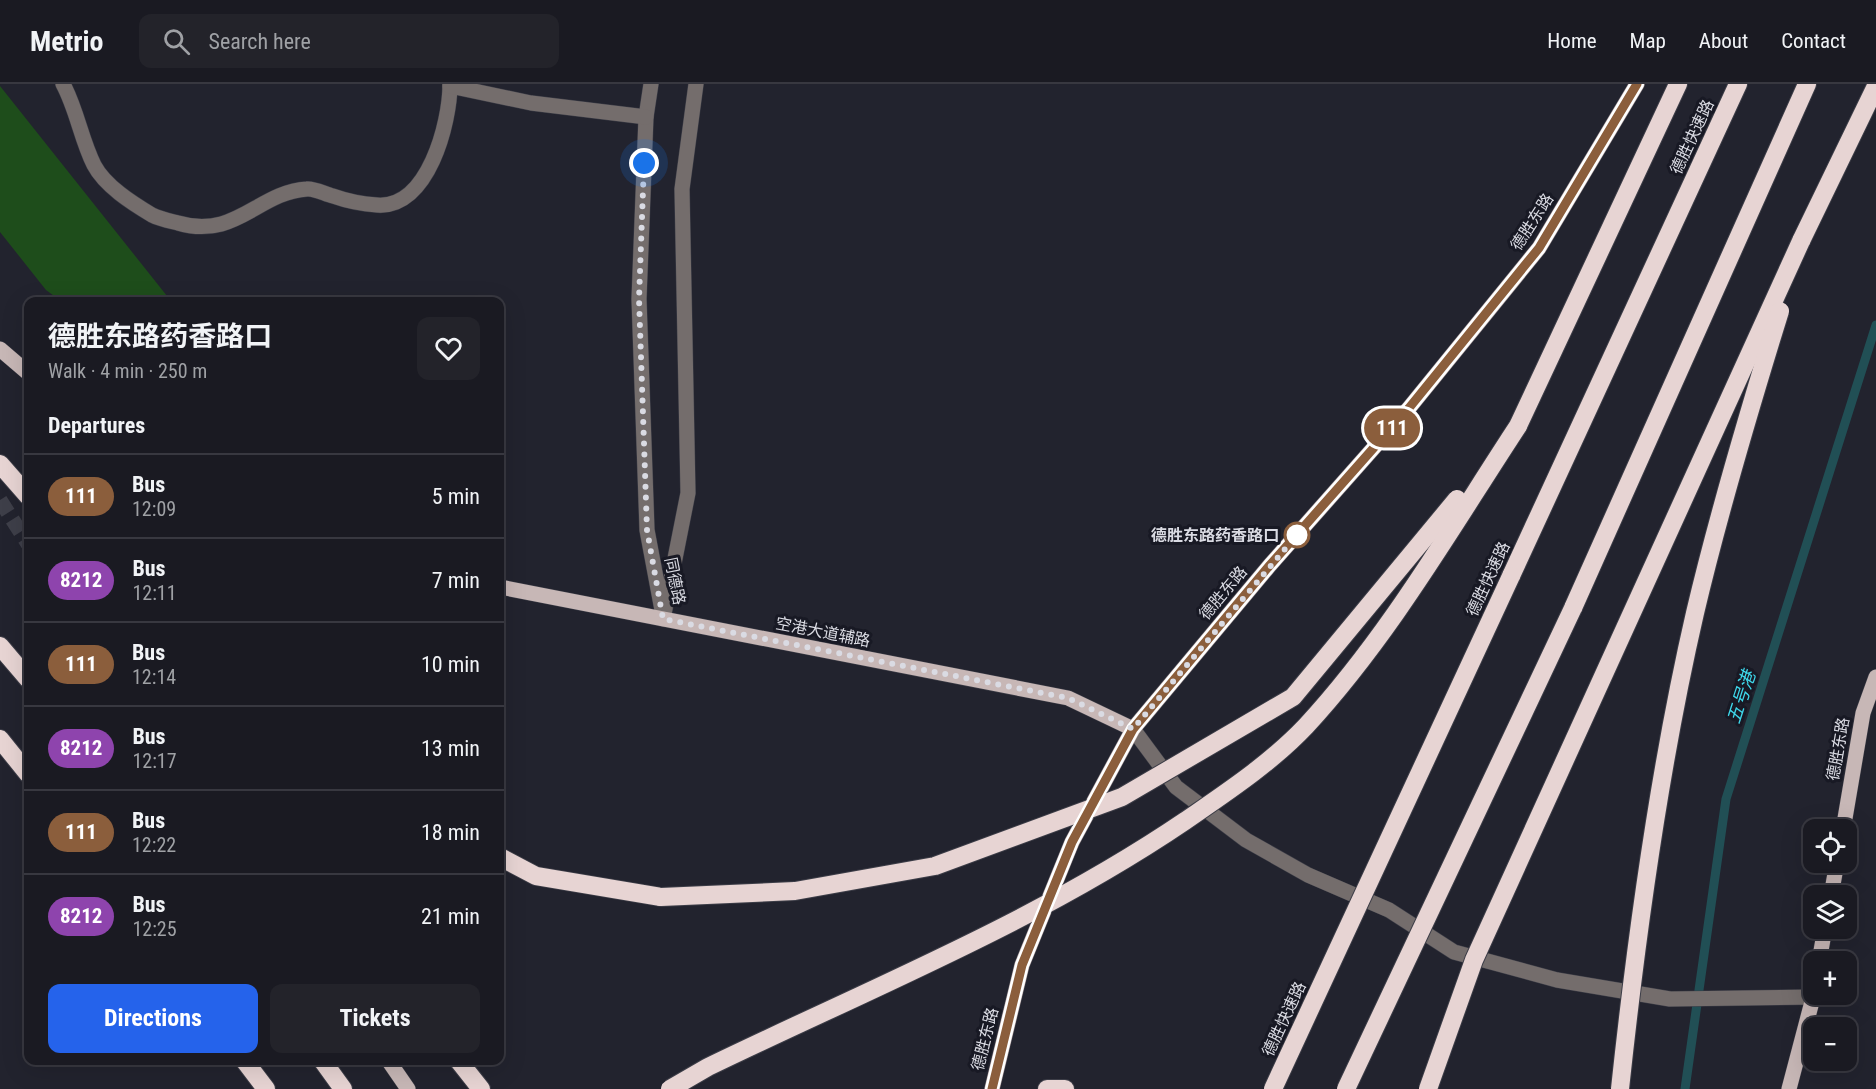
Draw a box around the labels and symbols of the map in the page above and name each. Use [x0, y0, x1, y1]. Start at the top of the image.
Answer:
street label: 德胜快速路 [1666, 97, 1718, 177]
your location [629, 148, 659, 178]
street label: 德胜东路 [1507, 190, 1557, 254]
line badge: 111 [1358, 408, 1426, 448]
marker: 德胜东路药香路口 [1284, 522, 1310, 548]
place label: 德胜东路药香路口 [1151, 526, 1279, 545]
street label: 德胜快速路 [1462, 539, 1514, 619]
street label: 同德路 [661, 556, 689, 606]
street label: 德胜东路 [1195, 562, 1251, 624]
street label: 空港大道辅路 [774, 614, 872, 650]
water label: 五号港 [1723, 665, 1760, 726]
street label: 德胜东路 [1823, 716, 1853, 782]
street label: 德胜快速路 [1258, 979, 1310, 1059]
street label: 德胜东路 [968, 1006, 1002, 1072]

